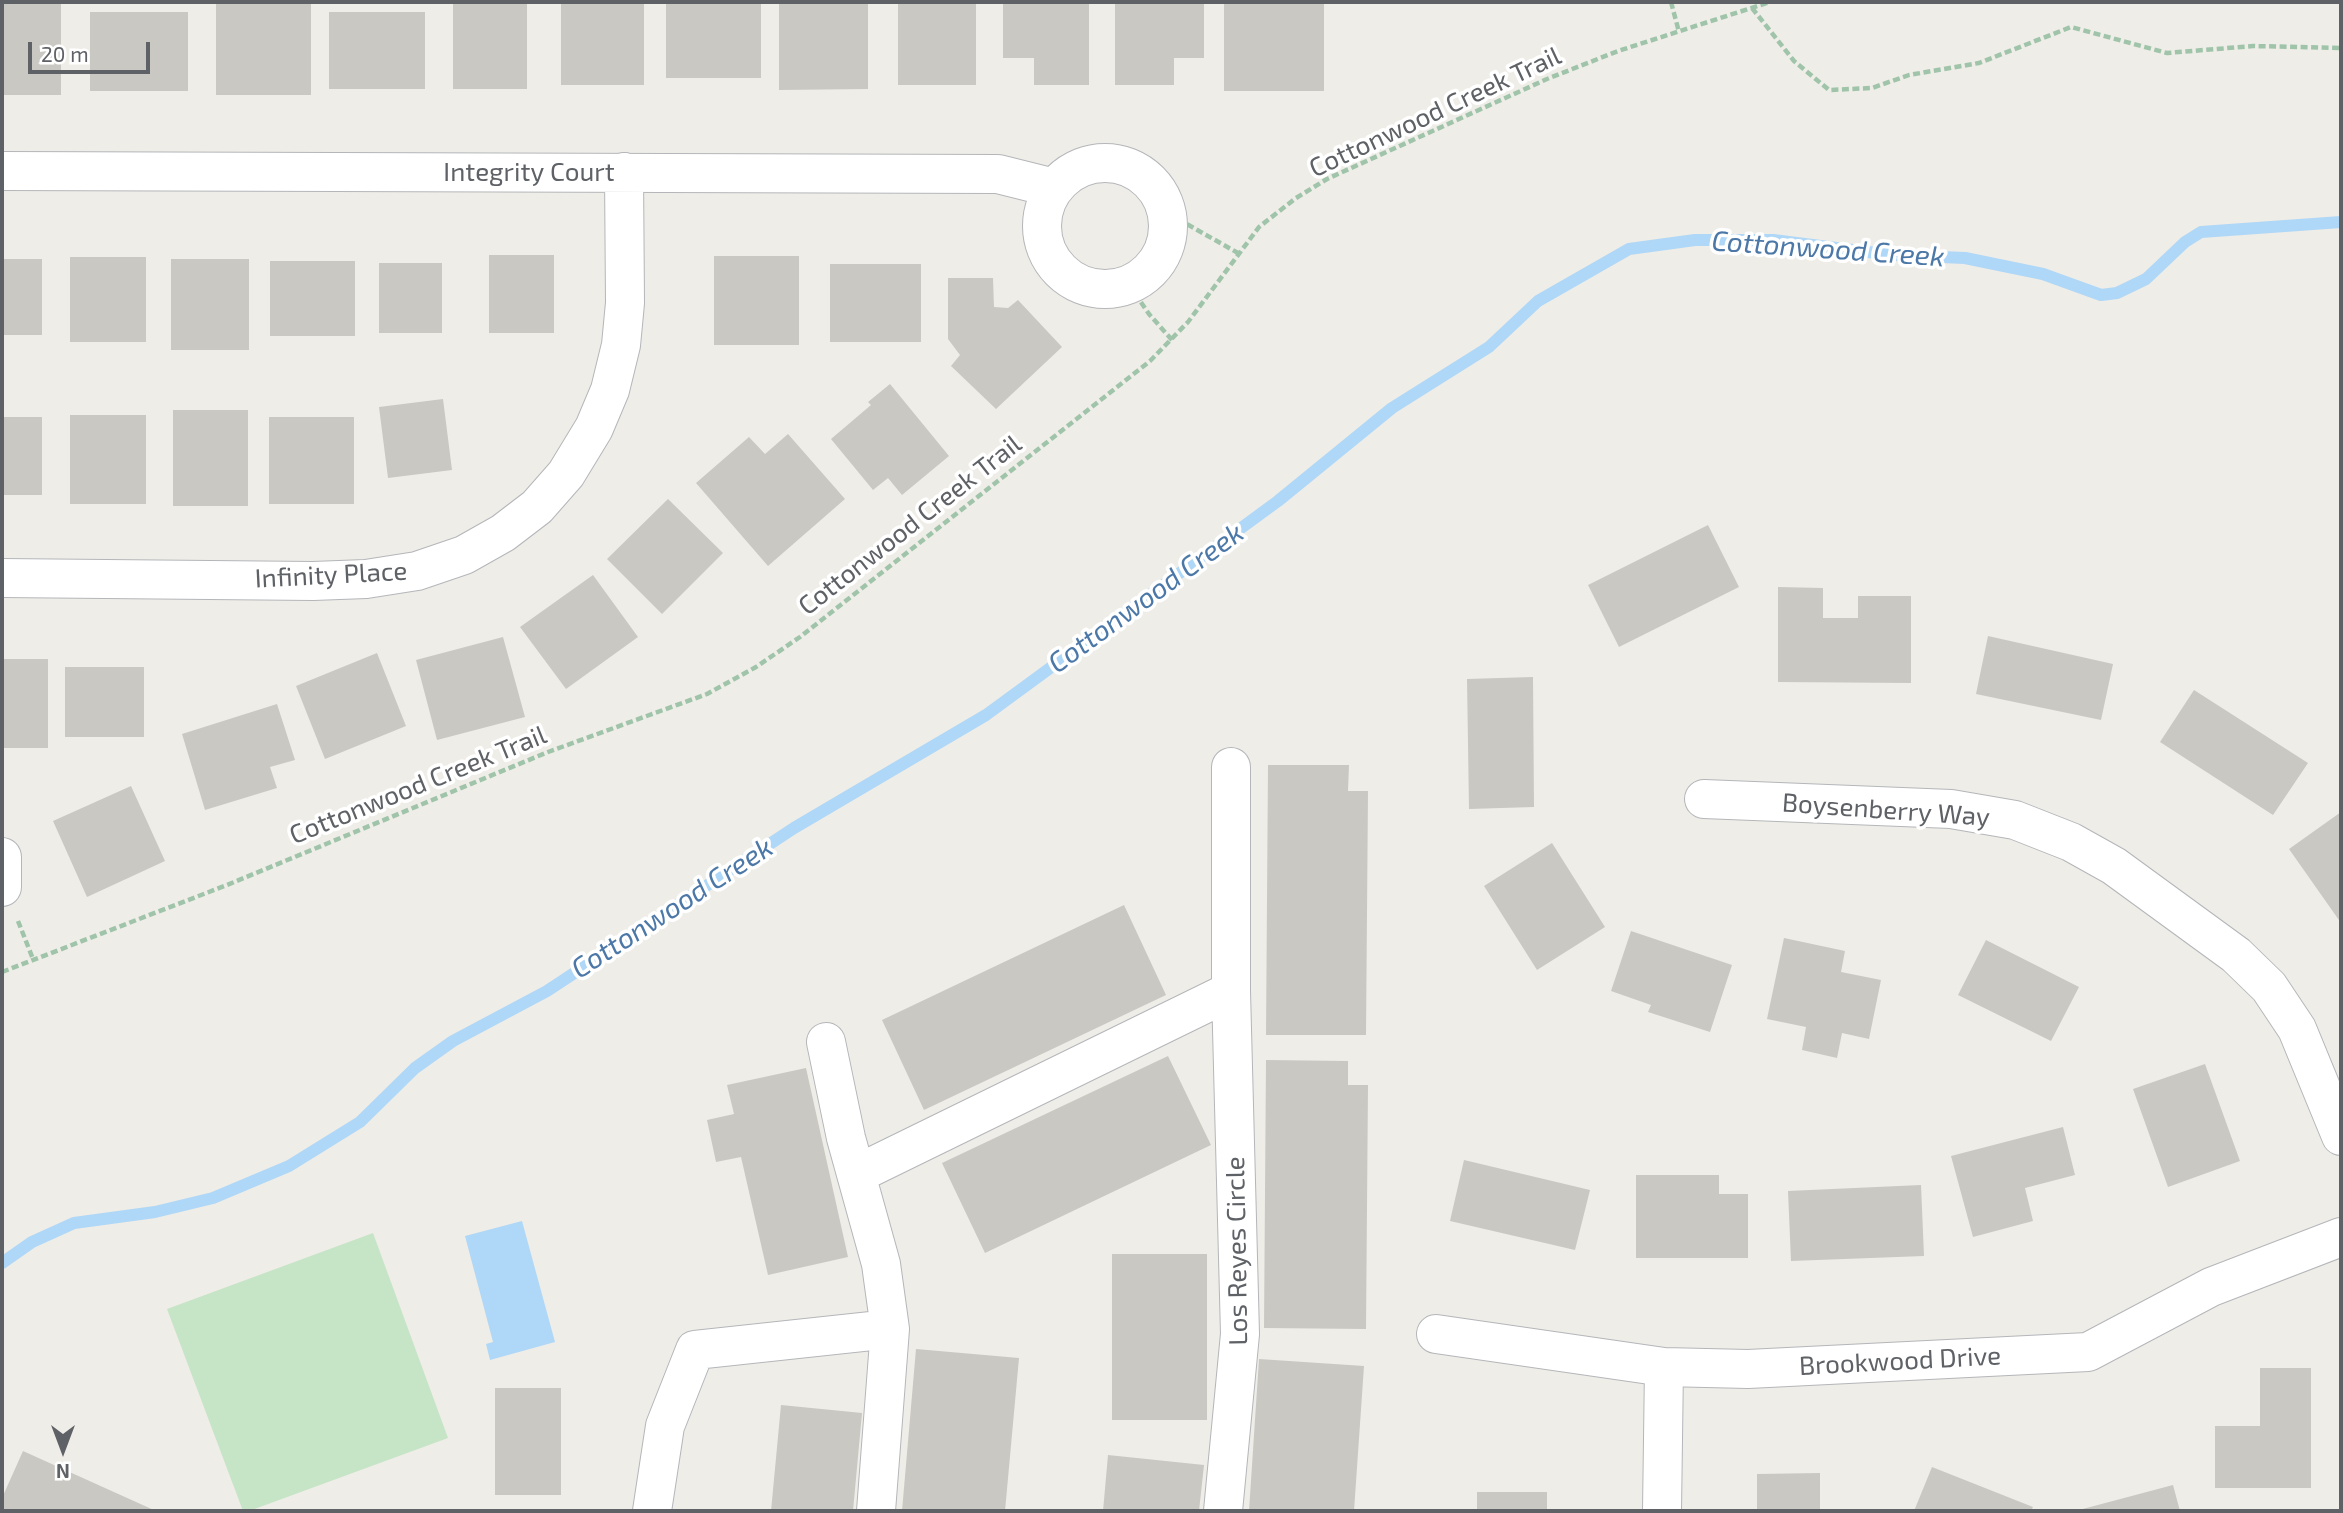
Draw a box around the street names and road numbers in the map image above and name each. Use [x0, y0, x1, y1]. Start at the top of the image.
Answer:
street label: Cottonwood Creek Trail [1304, 40, 1566, 184]
street label: Integrity Court [443, 156, 615, 188]
street label: Cottonwood Creek Trail [792, 428, 1028, 622]
street label: Infinity Place [254, 555, 408, 595]
street label: Cottonwood Creek Trail [285, 719, 551, 851]
street label: Boysenberry Way [1781, 787, 1991, 833]
street label: Los Reyes Circle [1220, 1156, 1254, 1346]
street label: Brookwood Drive [1798, 1340, 2002, 1382]

